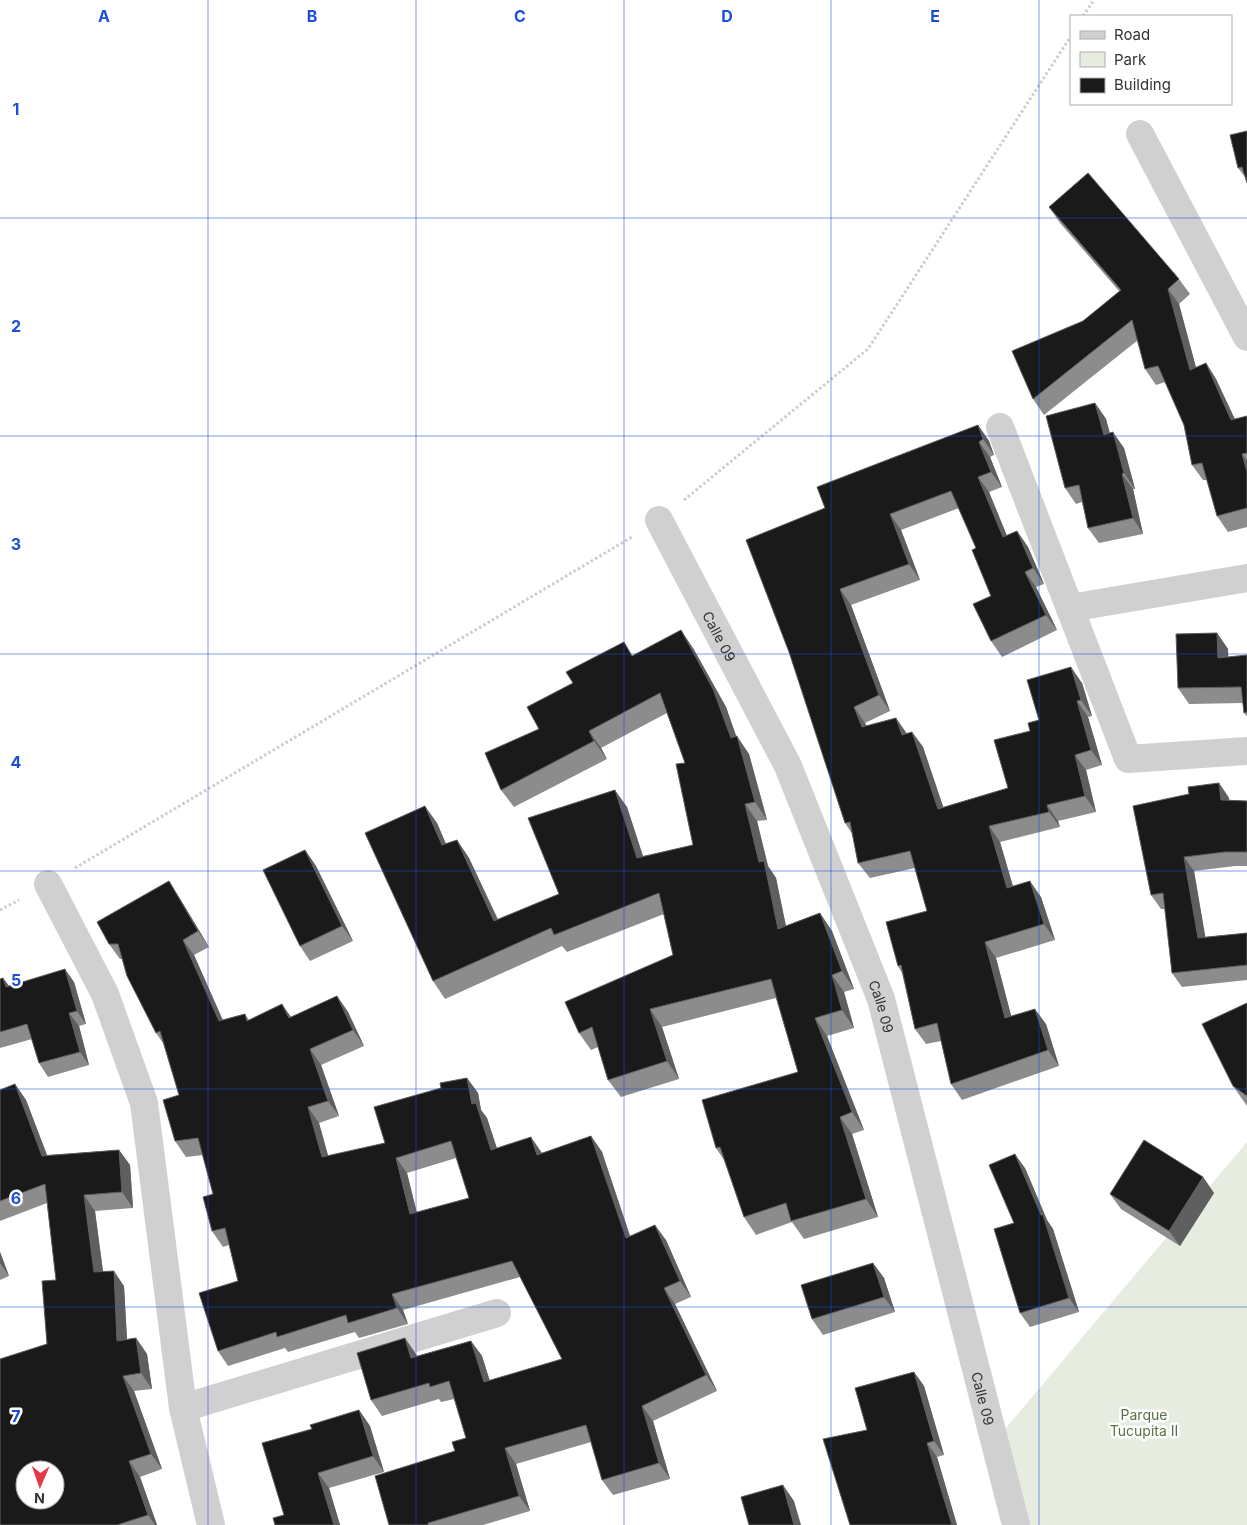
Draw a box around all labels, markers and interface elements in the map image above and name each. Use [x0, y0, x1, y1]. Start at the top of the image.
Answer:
text: A [98, 6, 110, 26]
text: B [307, 6, 317, 26]
text: C [514, 6, 526, 26]
text: D [721, 6, 733, 26]
text: E [930, 6, 940, 26]
legend [1070, 15, 1232, 105]
text: Road [1114, 25, 1150, 44]
text: Park [1114, 50, 1147, 69]
text: Building [1114, 75, 1171, 94]
text: 1 [13, 99, 19, 119]
text: 2 [11, 316, 21, 336]
text: 3 [11, 534, 21, 554]
street label: Calle 09 [700, 608, 740, 664]
text: 4 [11, 752, 22, 772]
text: 5 [11, 970, 21, 990]
street label: Calle 09 [866, 977, 898, 1035]
text: 6 [11, 1188, 21, 1208]
street label: Calle 09 [968, 1370, 999, 1427]
text: 7 [11, 1406, 21, 1426]
park label: Parque Tucupita II [1110, 1406, 1178, 1439]
north arrow [15, 1460, 65, 1510]
text: N [34, 1490, 45, 1507]

